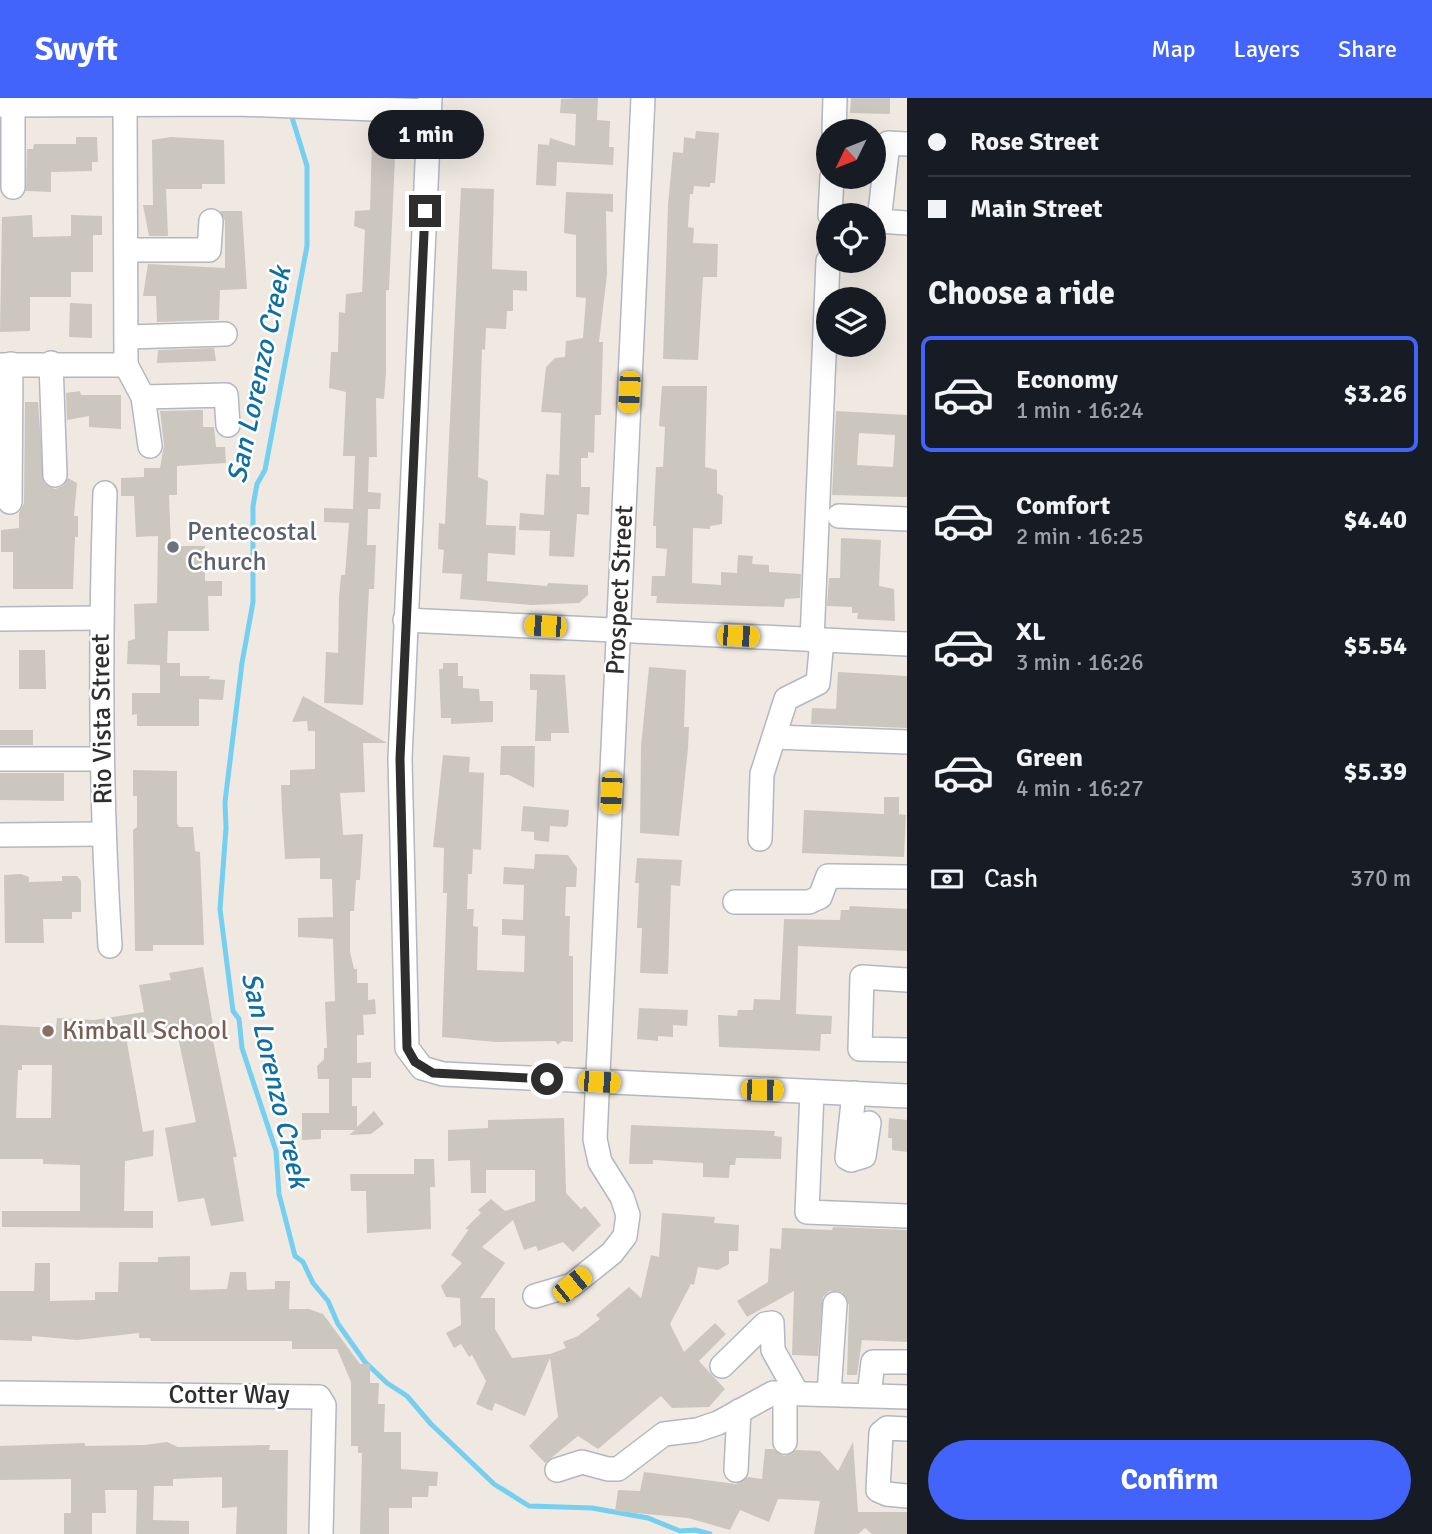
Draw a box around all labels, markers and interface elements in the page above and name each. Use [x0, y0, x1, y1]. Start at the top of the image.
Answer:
text: Swyft [35, 29, 118, 70]
text: Map [1151, 34, 1196, 64]
text: Layers [1234, 34, 1300, 64]
text: Share [1338, 34, 1397, 64]
callout: 1 min [367, 109, 483, 158]
north arrow [816, 119, 886, 189]
map controls [816, 119, 886, 357]
text: 1 min [398, 120, 454, 149]
text: Rose Street [970, 126, 1099, 158]
text: Main Street [970, 193, 1103, 225]
route end [409, 195, 441, 227]
button: locate [816, 203, 886, 273]
water label: San Lorenzo Creek [219, 261, 299, 486]
text: Choose a ride [928, 274, 1115, 313]
button: layers [816, 287, 886, 357]
icon: car [932, 363, 995, 426]
text: Economy [1016, 364, 1118, 396]
car [618, 370, 641, 414]
text: $3.26 [1343, 378, 1407, 410]
text: 1 min · 16:24 [1016, 396, 1144, 425]
icon: car [932, 489, 995, 552]
text: Comfort [1016, 490, 1110, 522]
street label: Prospect Street [600, 504, 640, 676]
text: $4.40 [1343, 504, 1407, 536]
place label: Pentecostal Church [187, 516, 317, 578]
text: 2 min · 16:25 [1016, 522, 1144, 551]
marker: Pentecostal Church [165, 539, 181, 555]
car [524, 614, 567, 638]
icon: car [932, 615, 995, 678]
text: XL [1016, 616, 1046, 648]
car [717, 624, 760, 648]
text: $5.54 [1343, 630, 1407, 662]
street label: Rio Vista Street [85, 633, 119, 805]
text: 3 min · 16:26 [1016, 648, 1144, 677]
icon: car [932, 741, 995, 804]
text: Green [1016, 742, 1083, 774]
text: $5.39 [1343, 756, 1407, 788]
car [600, 771, 623, 815]
text: 4 min · 16:27 [1016, 774, 1144, 803]
icon: cash [928, 860, 966, 898]
text: Cash [984, 863, 1038, 895]
text: 370 m [1350, 864, 1411, 893]
water label: San Lorenzo Creek [234, 969, 317, 1194]
place label: Kimball School [62, 1015, 228, 1047]
marker: Kimball School [40, 1023, 56, 1039]
route start [531, 1063, 563, 1095]
car [578, 1070, 621, 1094]
car [741, 1079, 784, 1101]
car [550, 1264, 595, 1306]
street label: Cotter Way [168, 1379, 290, 1411]
button: Confirm [928, 1440, 1411, 1520]

